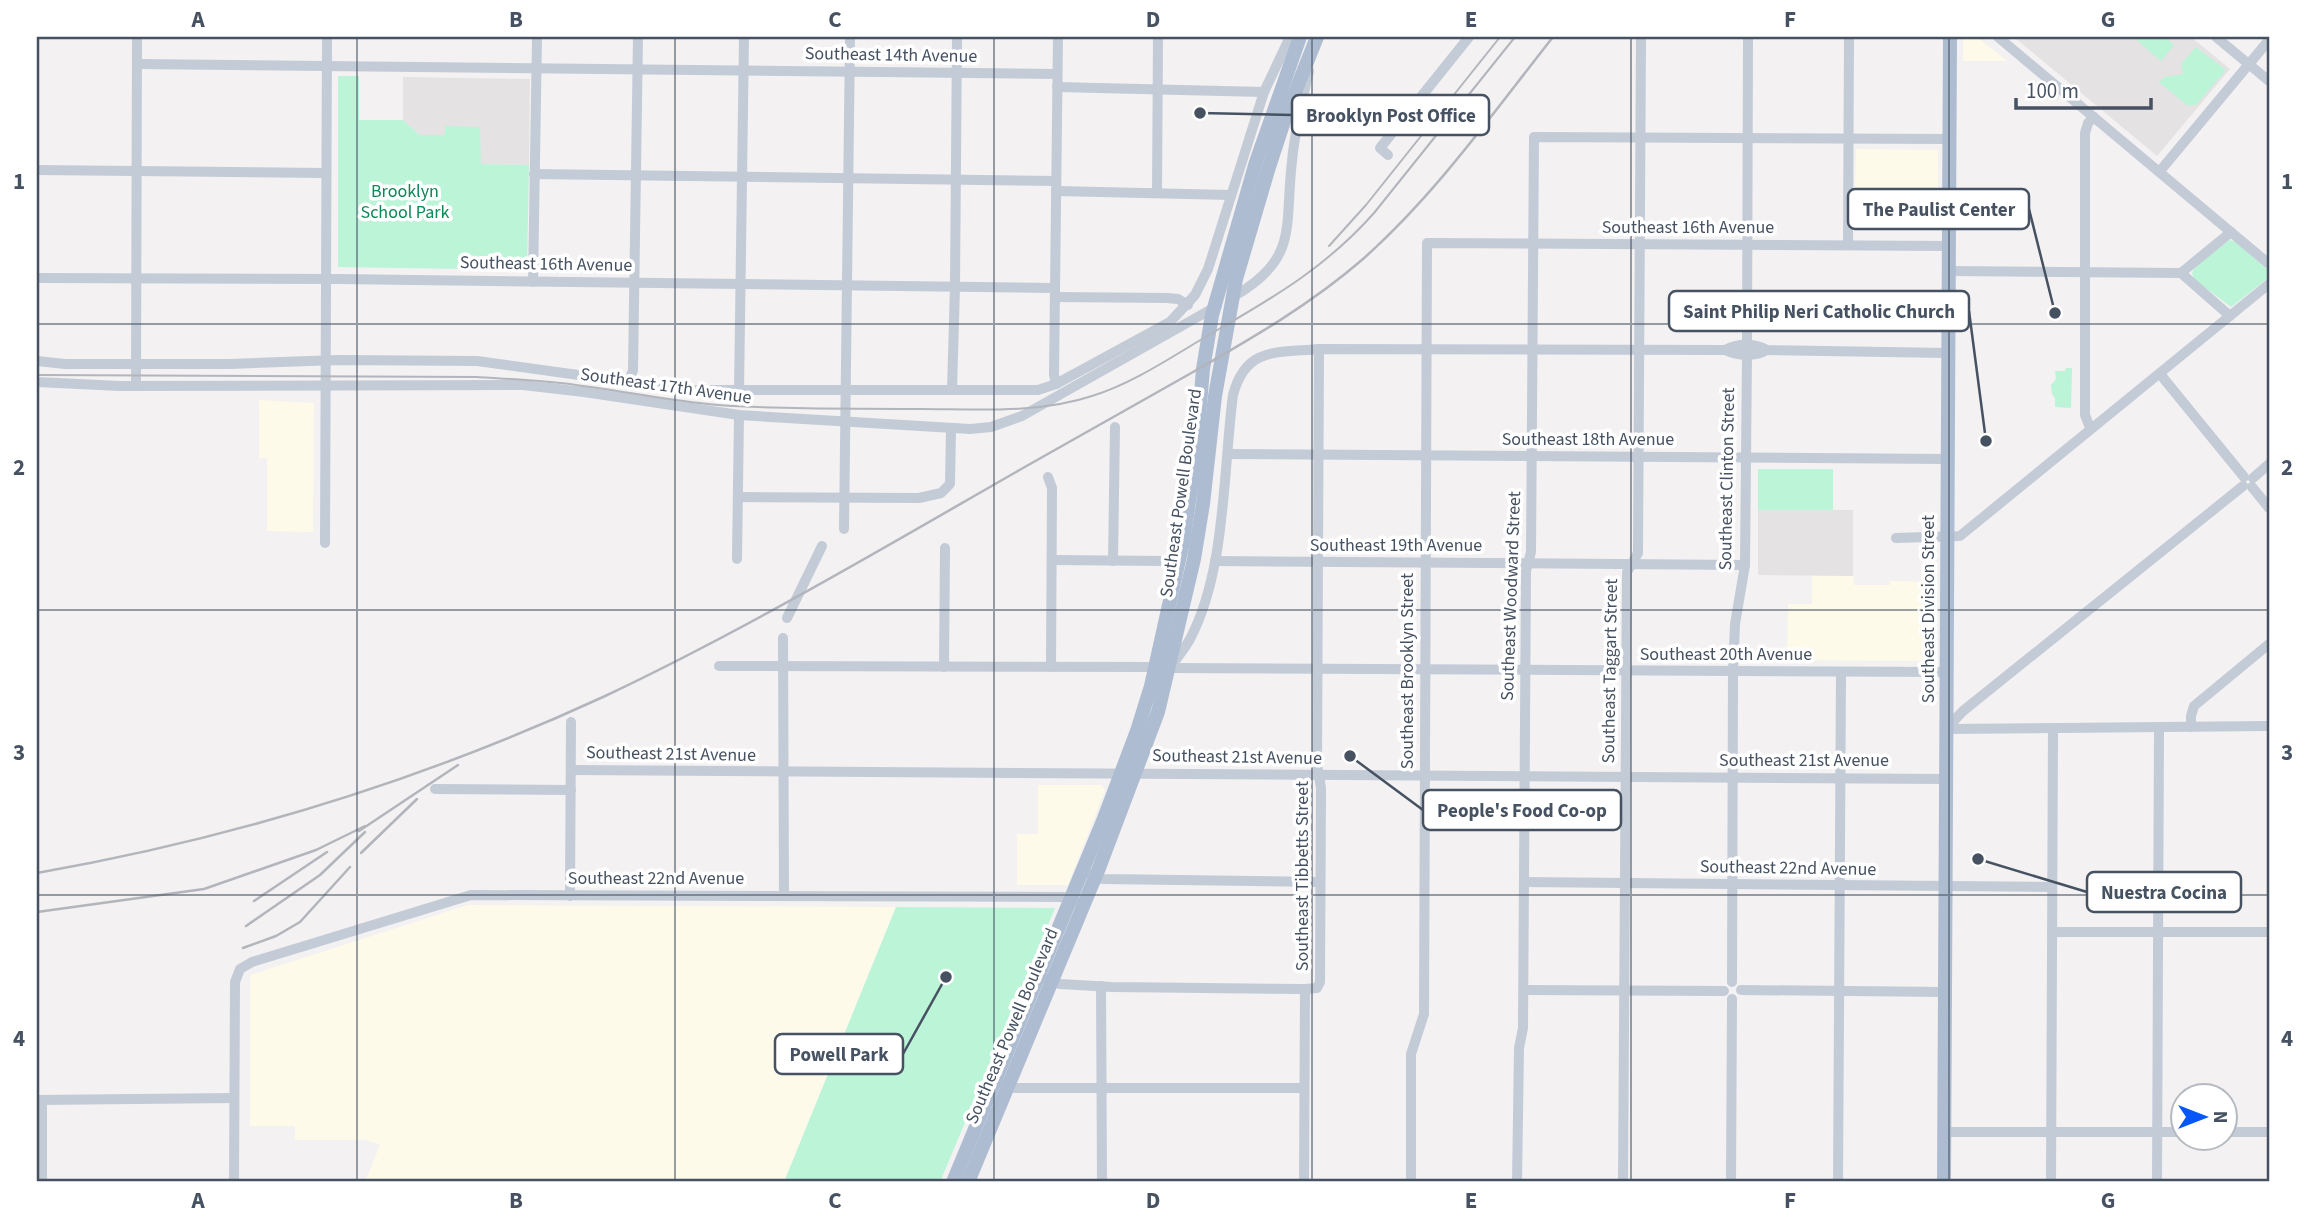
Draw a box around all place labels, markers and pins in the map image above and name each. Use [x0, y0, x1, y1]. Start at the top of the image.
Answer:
callout: Brooklyn Post Office [1292, 95, 1489, 135]
callout: The Paulist Center [1848, 189, 2029, 229]
callout: Saint Philip Neri Catholic Church [1669, 291, 1969, 331]
callout: People's Food Co-op [1423, 790, 1621, 830]
callout: Nuestra Cocina [2087, 872, 2241, 912]
callout: Powell Park [775, 1034, 903, 1074]

